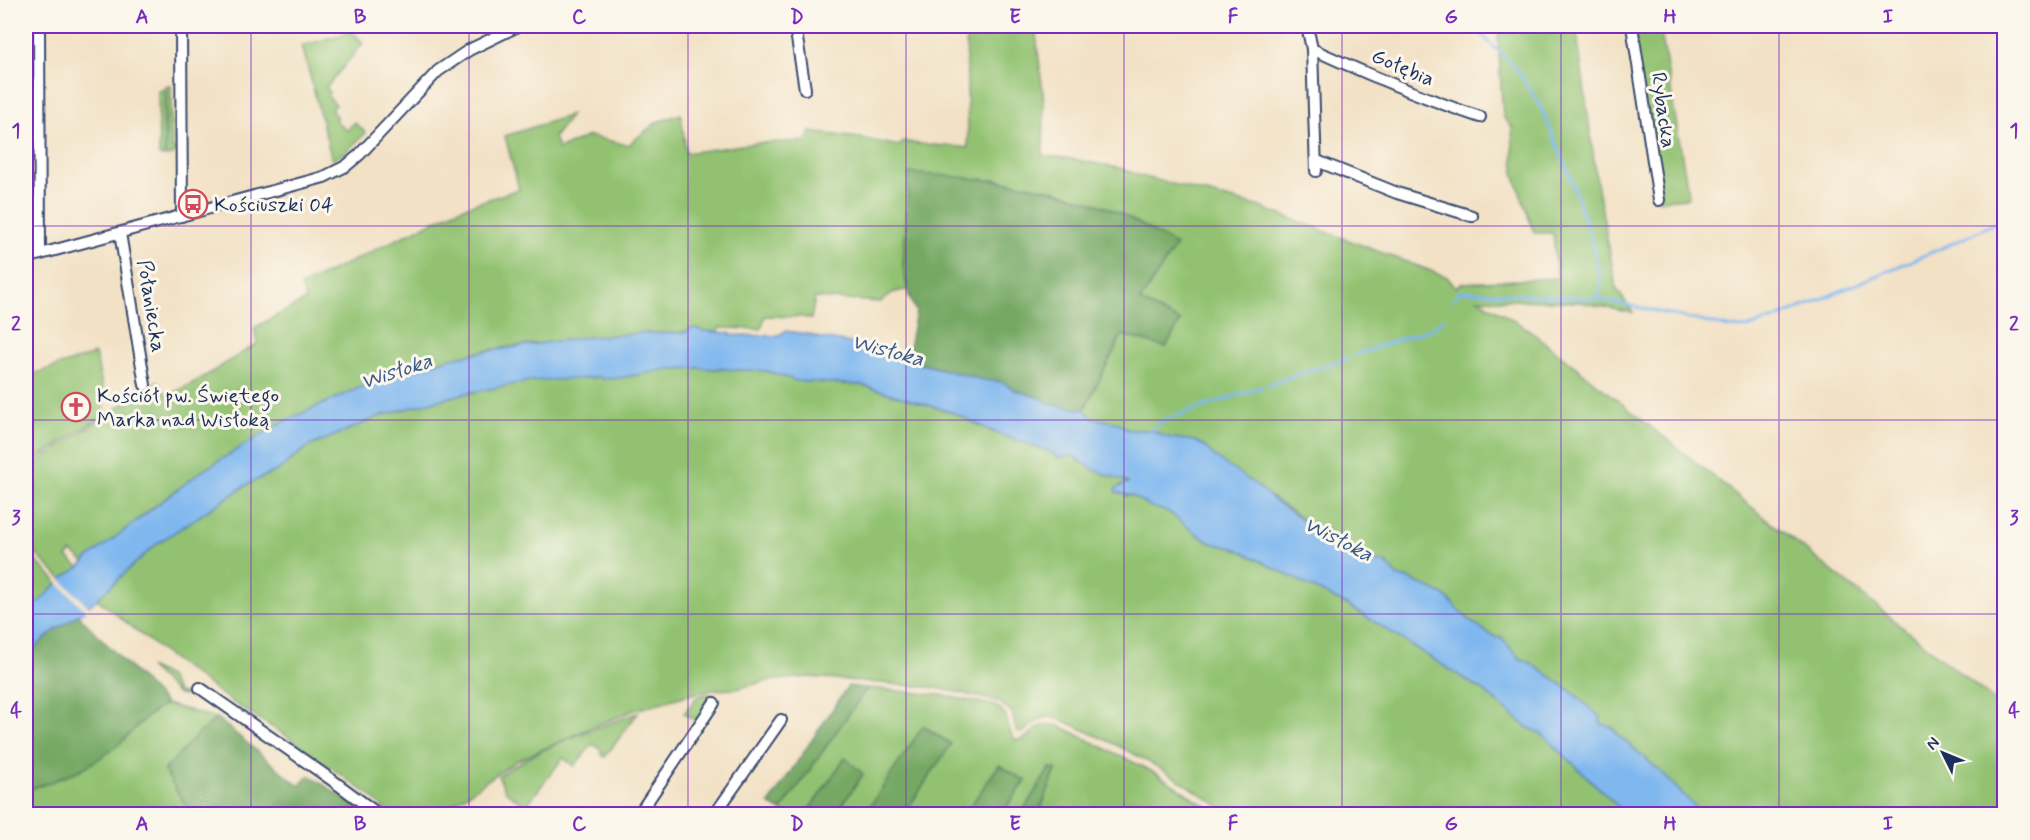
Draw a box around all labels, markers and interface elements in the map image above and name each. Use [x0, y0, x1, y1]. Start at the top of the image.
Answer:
text: A [135, 4, 149, 31]
text: B [354, 4, 367, 31]
text: C [572, 4, 587, 31]
text: D [790, 4, 804, 31]
text: E [1009, 4, 1021, 31]
text: F [1228, 4, 1239, 31]
text: G [1444, 4, 1458, 31]
text: H [1663, 4, 1677, 31]
text: I [1883, 4, 1893, 31]
street label: Gołębia [1367, 42, 1438, 94]
street label: Rybacka [1644, 70, 1682, 150]
text: 1 [12, 118, 20, 145]
text: 1 [2010, 118, 2018, 145]
bus stop icon: Kościuszki 04 [177, 188, 209, 220]
place label: Kościuszki 04 [214, 191, 334, 219]
street label: Połaniecka [130, 258, 172, 354]
text: 2 [11, 311, 21, 338]
text: 2 [2009, 311, 2019, 338]
water label: Wisłoka [848, 328, 927, 374]
water label: Wisłoka [357, 347, 436, 397]
place label: Kościół pw. Świętego Marka nad Wisłoką [97, 382, 279, 434]
church icon: Kościół pw. Świętego Marka nad Wisłoką [60, 391, 92, 423]
text: 3 [11, 505, 21, 532]
text: 3 [2009, 505, 2019, 532]
water label: Wisłoka [1299, 511, 1377, 569]
text: 4 [10, 698, 22, 725]
text: 4 [2008, 698, 2020, 725]
north arrow [1913, 723, 1973, 783]
text: N [1922, 733, 1944, 755]
text: A [135, 811, 149, 838]
text: B [354, 811, 367, 838]
text: C [572, 811, 587, 838]
text: D [790, 811, 804, 838]
text: E [1009, 811, 1021, 838]
text: F [1228, 811, 1239, 838]
text: G [1444, 811, 1458, 838]
text: H [1663, 811, 1677, 838]
text: I [1883, 811, 1893, 838]

